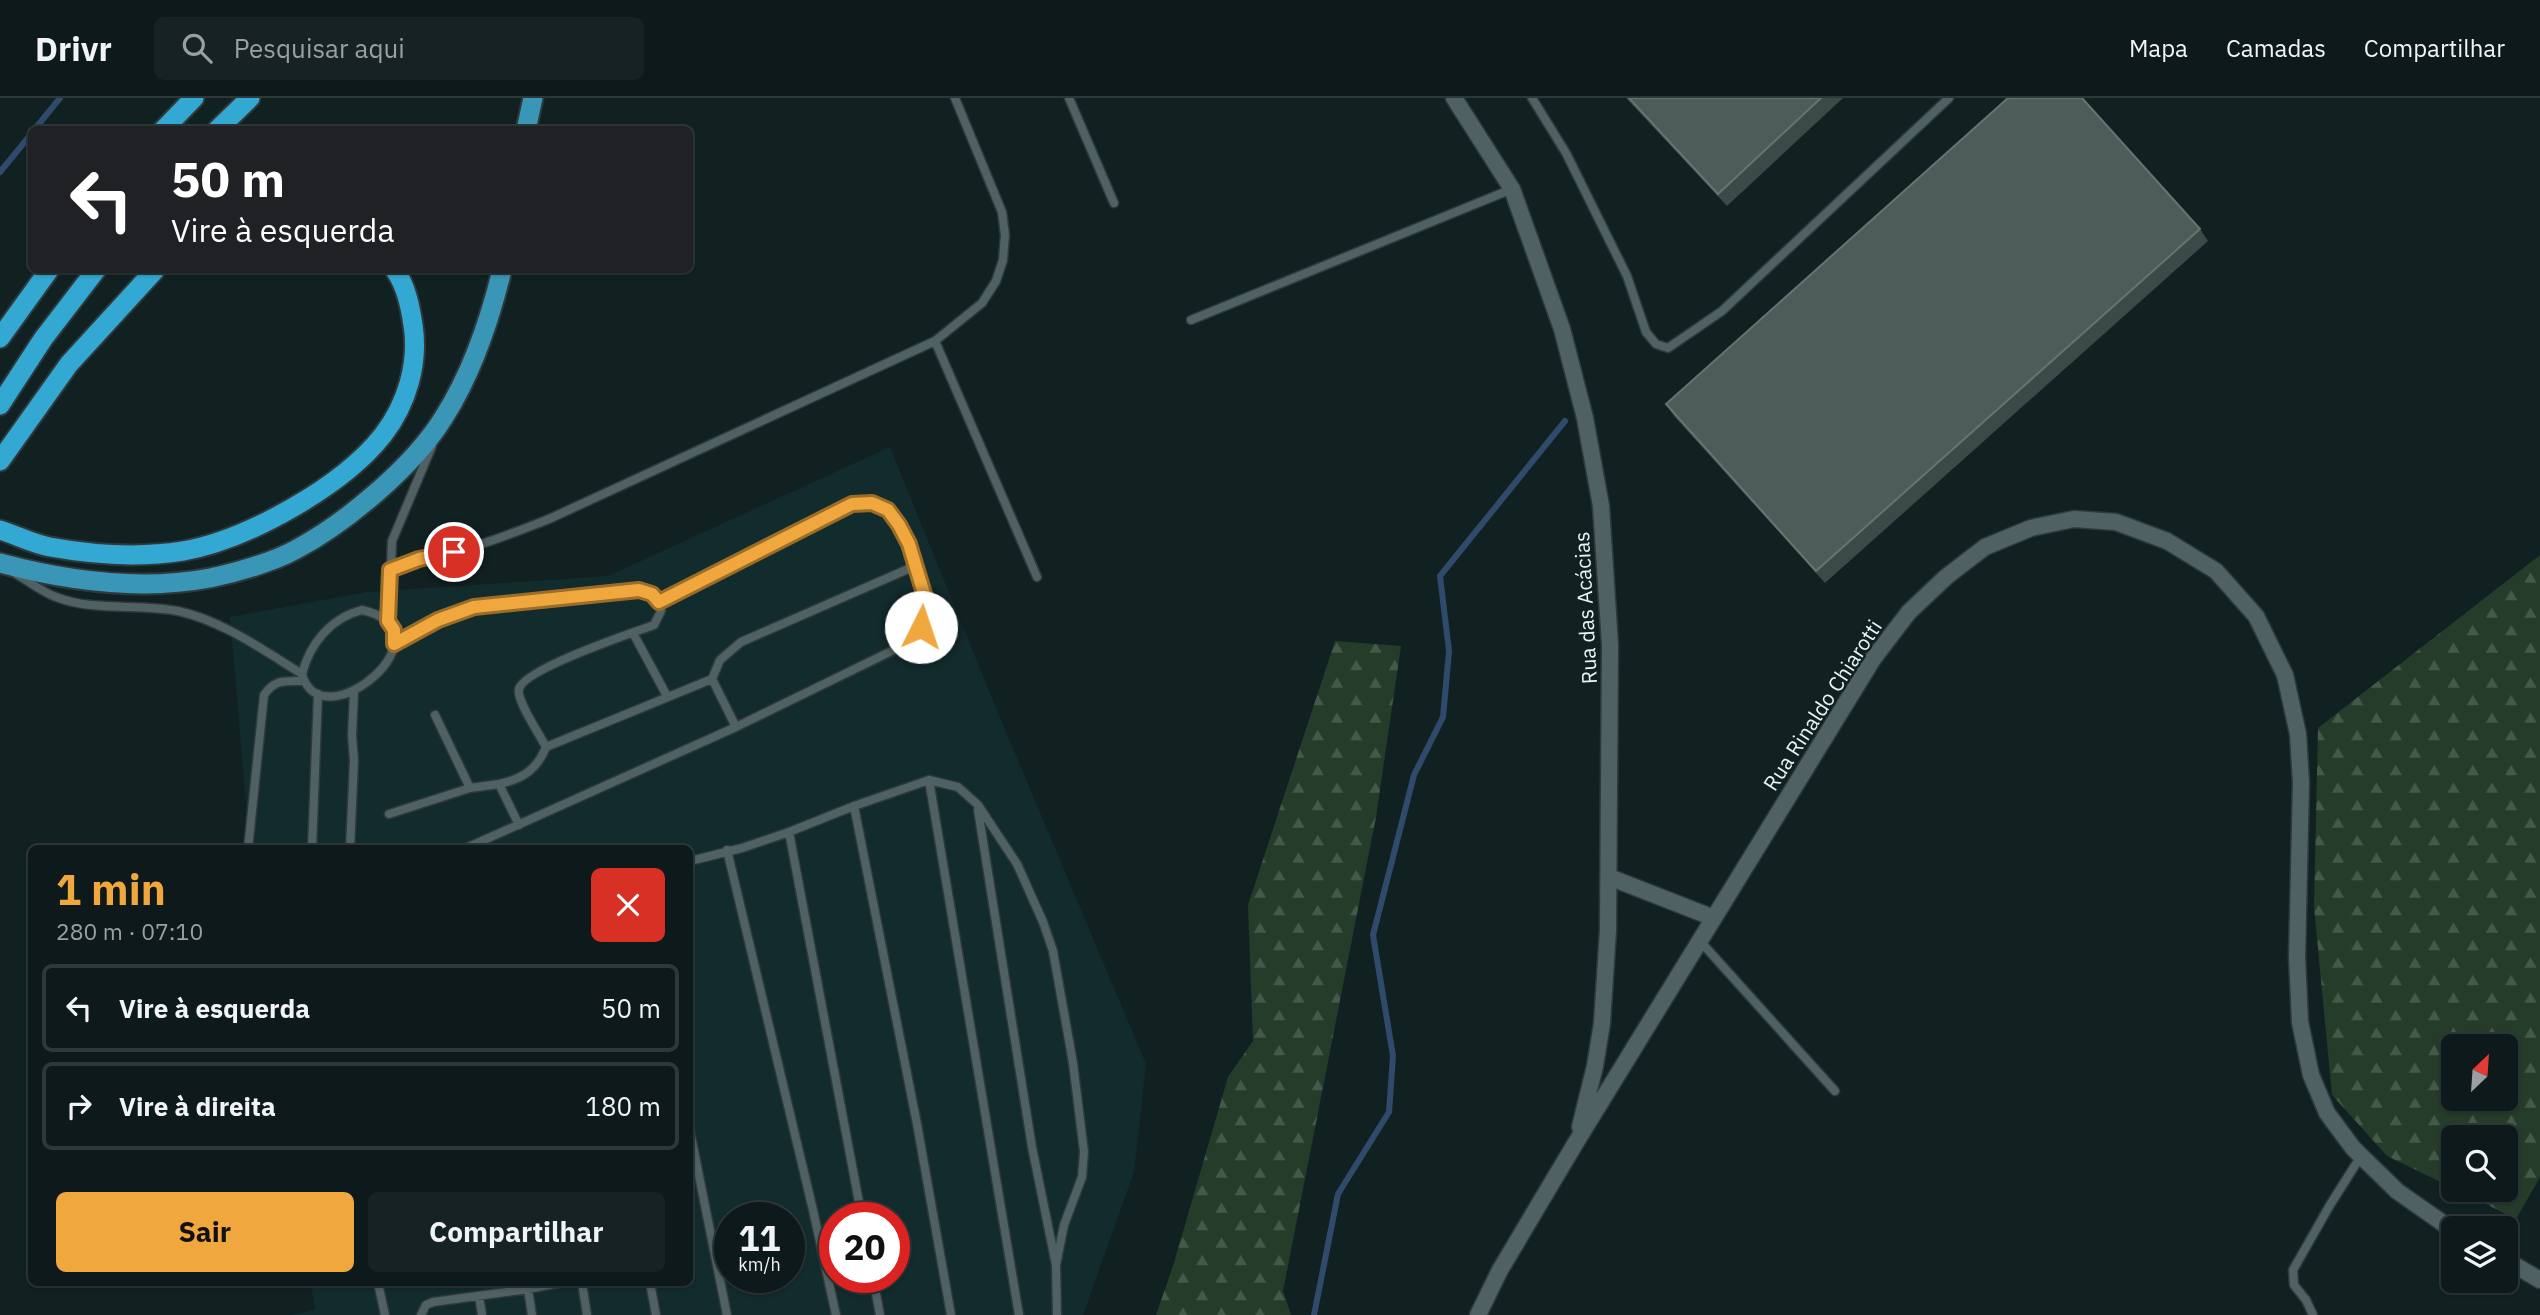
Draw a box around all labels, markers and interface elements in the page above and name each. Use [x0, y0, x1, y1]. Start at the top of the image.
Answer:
search box [154, 17, 644, 80]
text: Drivr [35, 27, 112, 70]
icon: search [178, 29, 216, 67]
text: Pesquisar aqui [234, 31, 405, 65]
text: Mapa [2129, 32, 2188, 64]
text: Camadas [2226, 32, 2326, 64]
text: Compartilhar [2364, 32, 2505, 64]
text: 50 m [171, 147, 285, 210]
icon: left [56, 154, 147, 245]
text: Vire à esquerda [171, 209, 395, 251]
pin [424, 522, 484, 582]
street label: Rua das Acácias [1567, 531, 1603, 685]
icon: arrive [435, 533, 473, 571]
position arrow [884, 590, 958, 664]
street label: Rua Rinaldo Chiarotti [1756, 614, 1888, 796]
text: 1 min [56, 862, 166, 917]
button: close [591, 868, 665, 942]
text: 280 m · 07:10 [56, 916, 203, 946]
icon: left [60, 989, 98, 1027]
text: Vire à esquerda [119, 991, 310, 1025]
text: 50 m [601, 991, 661, 1025]
north arrow [2441, 1034, 2518, 1111]
map controls [2441, 1034, 2518, 1293]
icon: right [60, 1087, 98, 1125]
text: Vire à direita [119, 1089, 276, 1123]
text: 180 m [585, 1089, 661, 1123]
button: search [2441, 1125, 2518, 1202]
button: Sair [56, 1192, 354, 1272]
button: Compartilhar [368, 1192, 665, 1272]
speed limit sign: 20 [819, 1202, 910, 1293]
text: 11 [738, 1215, 781, 1261]
button: layers [2441, 1216, 2518, 1293]
text: km/h [738, 1253, 781, 1276]

